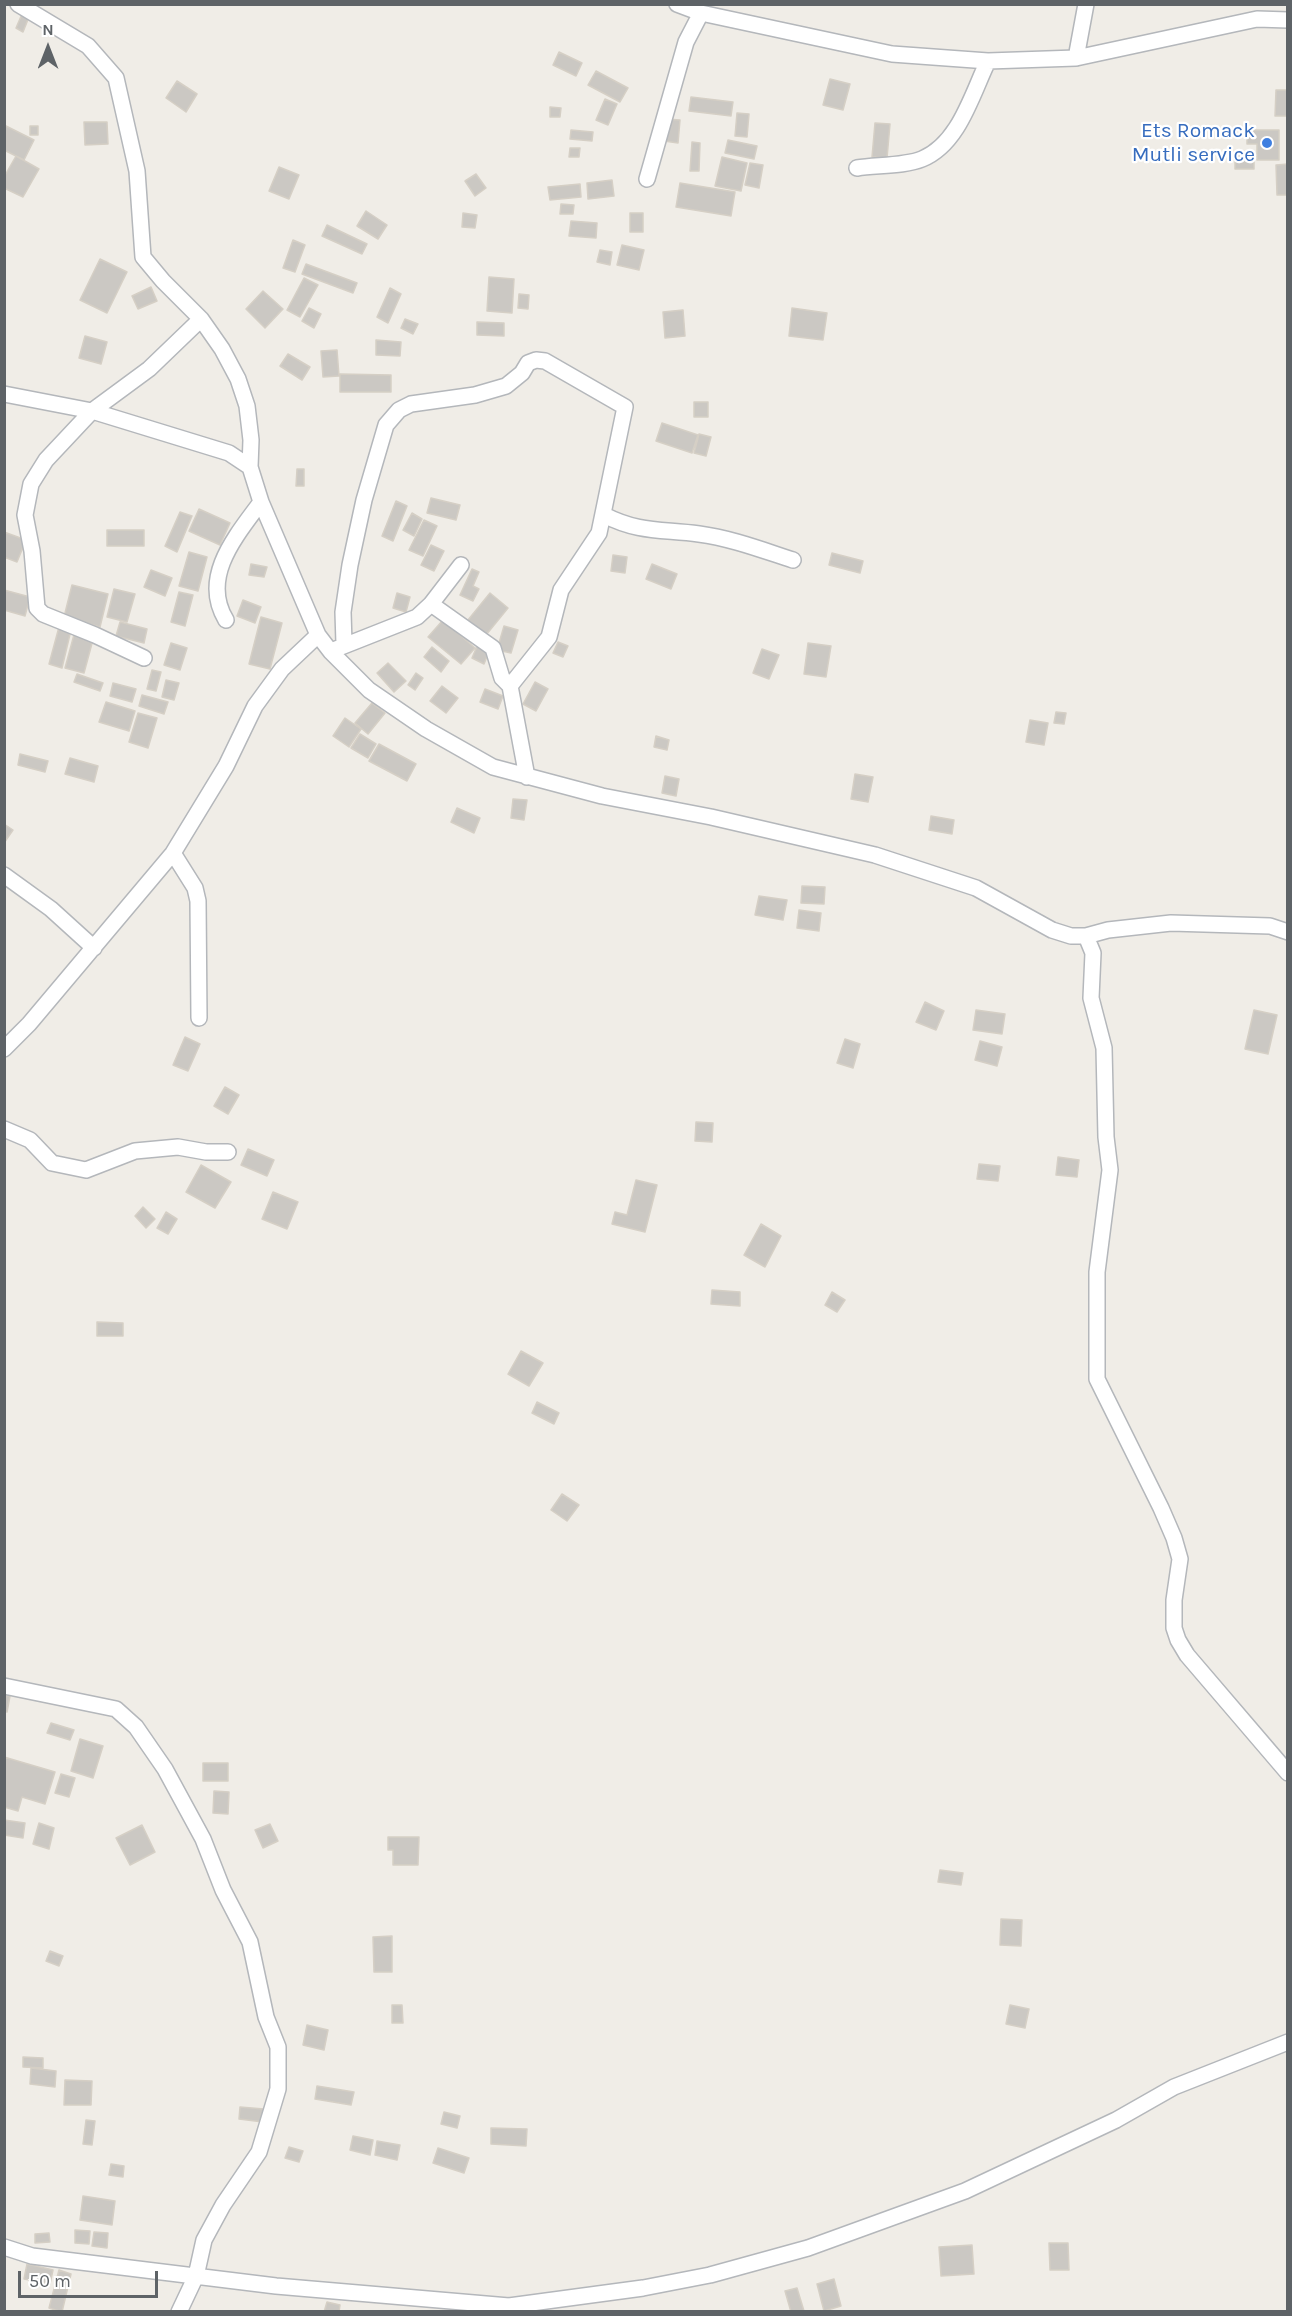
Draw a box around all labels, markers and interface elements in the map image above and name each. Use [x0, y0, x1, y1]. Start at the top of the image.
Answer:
north arrow [18, 18, 78, 78]
text: N [42, 20, 54, 39]
place label: Ets Romack Mutli service [1132, 118, 1255, 168]
marker: Ets Romack Mutli service [1260, 136, 1274, 150]
scale bar [21, 2259, 160, 2297]
text: 50 m [29, 2270, 71, 2292]

